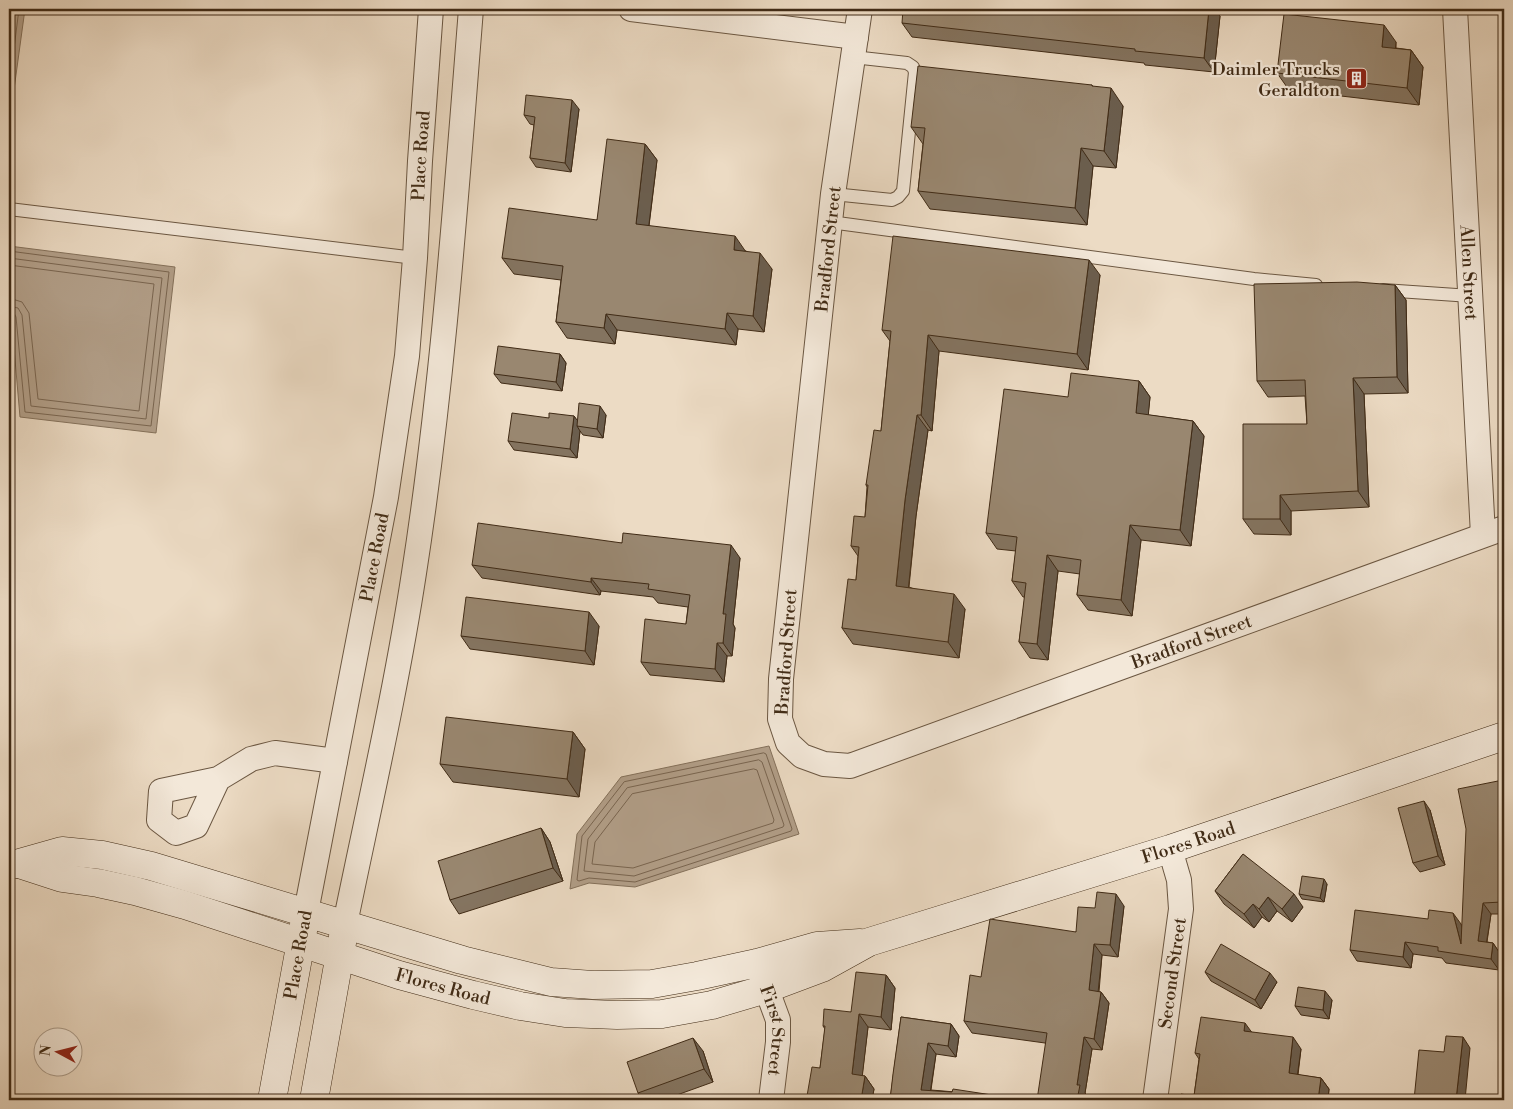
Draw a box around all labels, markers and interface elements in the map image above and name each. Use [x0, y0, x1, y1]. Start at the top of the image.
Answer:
place label: Daimler Trucks Geraldton [1212, 58, 1340, 102]
building icon: Daimler Trucks Geraldton [1344, 67, 1368, 91]
street label: Place Road [407, 109, 436, 201]
street label: Bradford Street [810, 184, 847, 314]
street label: Allen Street [1454, 223, 1483, 322]
street label: Place Road [355, 510, 395, 604]
street label: Bradford Street [771, 588, 802, 717]
street label: Bradford Street [1127, 610, 1256, 675]
street label: Flores Road [1139, 817, 1239, 869]
street label: Place Road [279, 908, 318, 1002]
street label: Second Street [1154, 915, 1192, 1030]
street label: Flores Road [393, 964, 493, 1011]
street label: First Street [754, 982, 789, 1078]
north arrow [32, 1026, 82, 1076]
text: N [36, 1044, 56, 1057]

